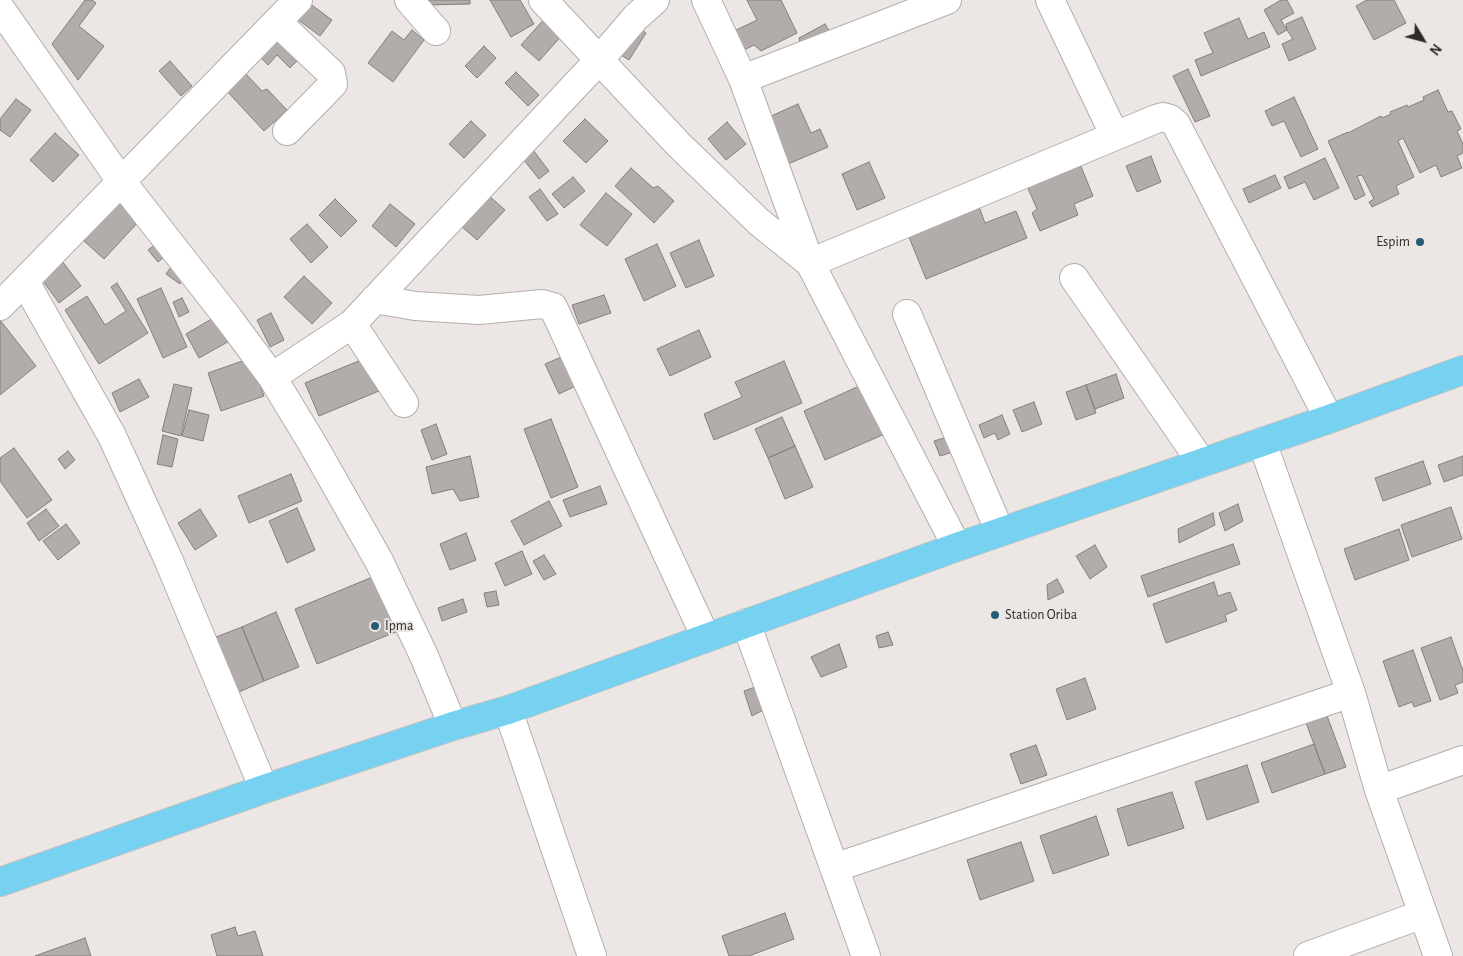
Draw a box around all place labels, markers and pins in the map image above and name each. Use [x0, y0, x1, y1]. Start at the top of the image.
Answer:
place label: Espim [1376, 234, 1410, 250]
marker: Espim [1414, 236, 1426, 248]
place label: Station Oriba [1005, 607, 1077, 623]
marker: Station Oriba [989, 609, 1001, 621]
place label: Ipma [385, 618, 413, 634]
marker: Ipma [369, 620, 381, 632]

